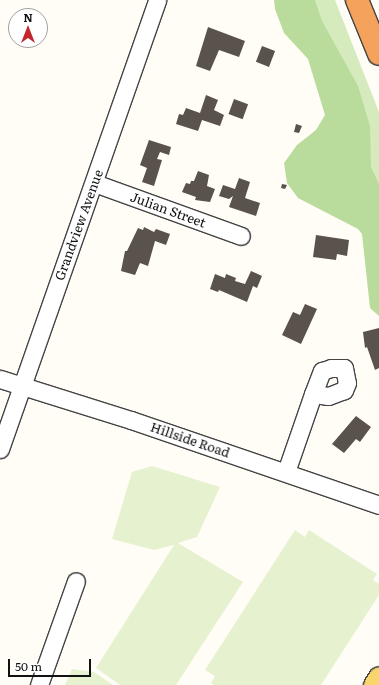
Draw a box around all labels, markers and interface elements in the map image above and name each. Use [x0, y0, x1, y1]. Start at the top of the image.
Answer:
north arrow [8, 8, 48, 48]
text: N [23, 9, 33, 25]
street label: Grandview Avenue [52, 167, 106, 283]
street label: Julian Street [128, 189, 208, 231]
street label: Hillside Road [148, 419, 232, 461]
scale bar [10, 651, 93, 677]
text: 50 m [15, 657, 42, 675]

